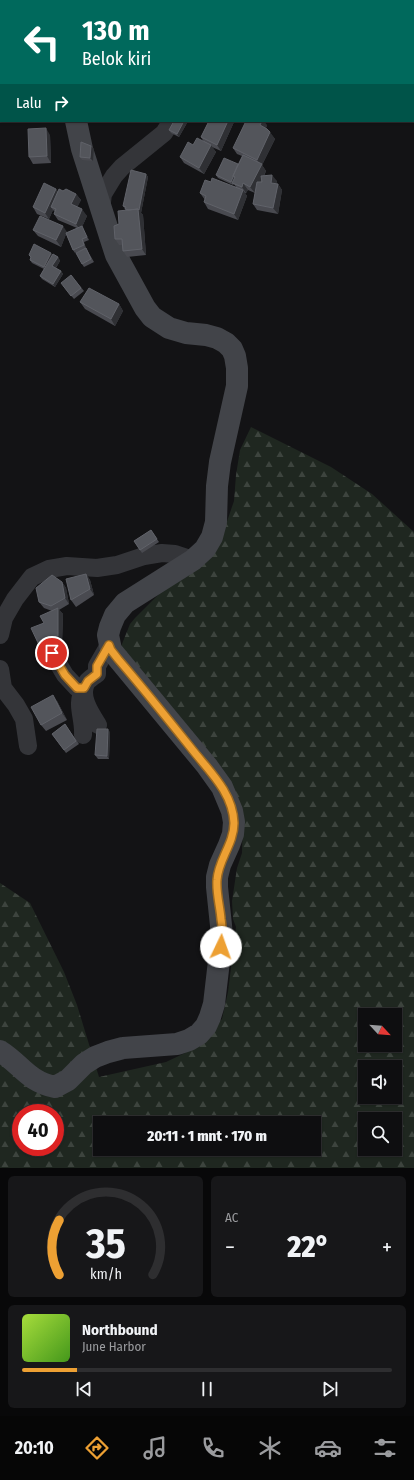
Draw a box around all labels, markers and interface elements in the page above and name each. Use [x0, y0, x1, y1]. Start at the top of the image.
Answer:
text: 130 m [82, 14, 150, 47]
icon: left [16, 16, 68, 68]
text: Belok kiri [82, 48, 151, 70]
icon: right [50, 92, 72, 114]
text: Lalu [16, 94, 42, 112]
pin [35, 636, 69, 670]
icon: arrive [41, 642, 63, 664]
position arrow [200, 926, 242, 968]
north arrow [358, 1008, 402, 1052]
map controls [358, 1008, 402, 1156]
button: sound [358, 1060, 402, 1104]
speed limit sign: 40 [12, 1104, 64, 1156]
button: search [358, 1112, 402, 1156]
text: 20:11 · 1 mnt · 170 m [147, 1127, 267, 1145]
text: AC [225, 1210, 238, 1225]
text: 35 [84, 1218, 126, 1268]
text: 22° [287, 1229, 330, 1265]
text: − [225, 1234, 235, 1261]
text: + [382, 1234, 392, 1261]
text: km/h [90, 1265, 121, 1282]
text: Northbound [82, 1321, 158, 1339]
text: June Harbor [82, 1339, 146, 1354]
icon: previous [73, 1378, 95, 1400]
icon: pause [196, 1378, 218, 1400]
icon: next [319, 1378, 341, 1400]
icon: directions [83, 1434, 111, 1462]
icon: music [141, 1434, 169, 1462]
icon: phone [199, 1434, 227, 1462]
icon: climate [256, 1434, 284, 1462]
icon: car [314, 1434, 342, 1462]
icon: filters [371, 1434, 399, 1462]
text: 20:10 [15, 1437, 54, 1459]

